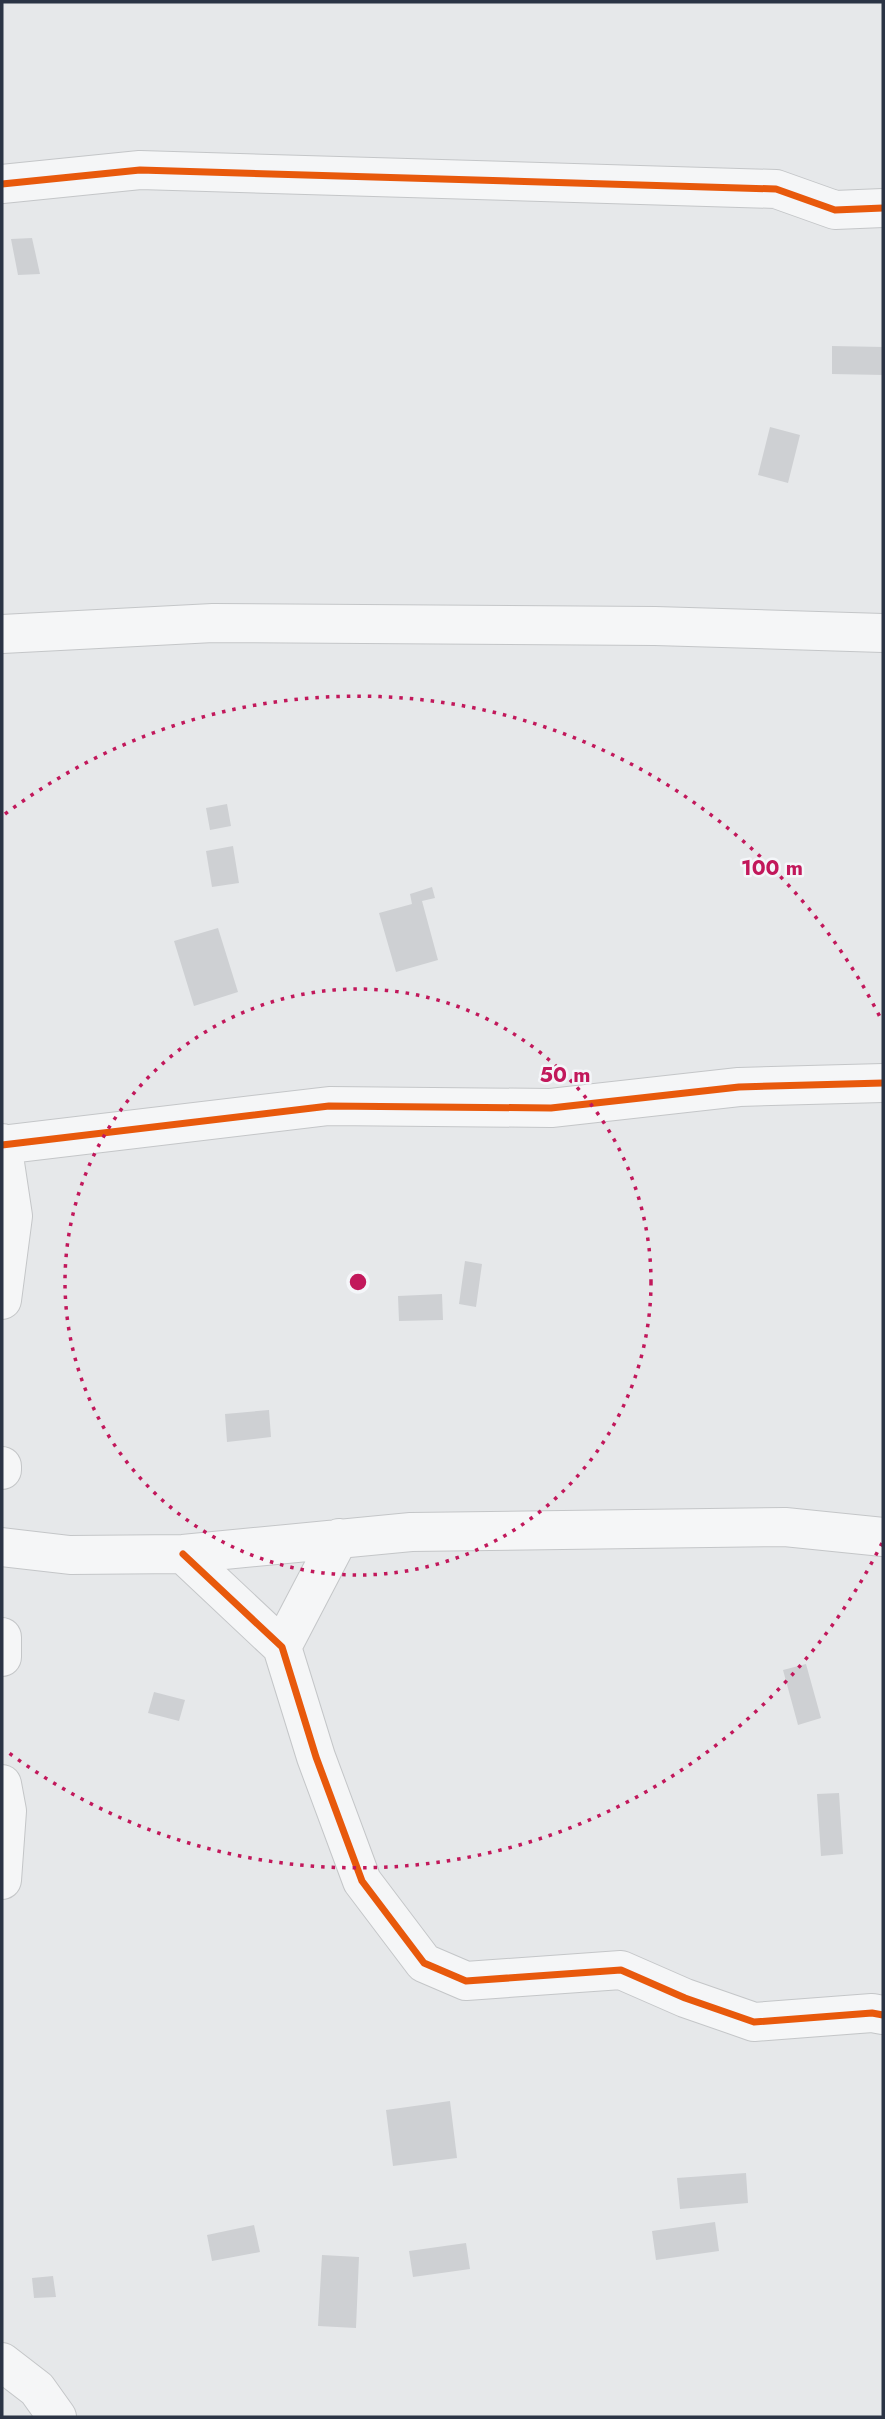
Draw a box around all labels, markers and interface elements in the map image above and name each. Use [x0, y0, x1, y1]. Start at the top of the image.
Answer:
text: 100 m [741, 853, 803, 883]
text: 50 m [540, 1060, 590, 1090]
centre of rings [346, 1270, 370, 1294]

